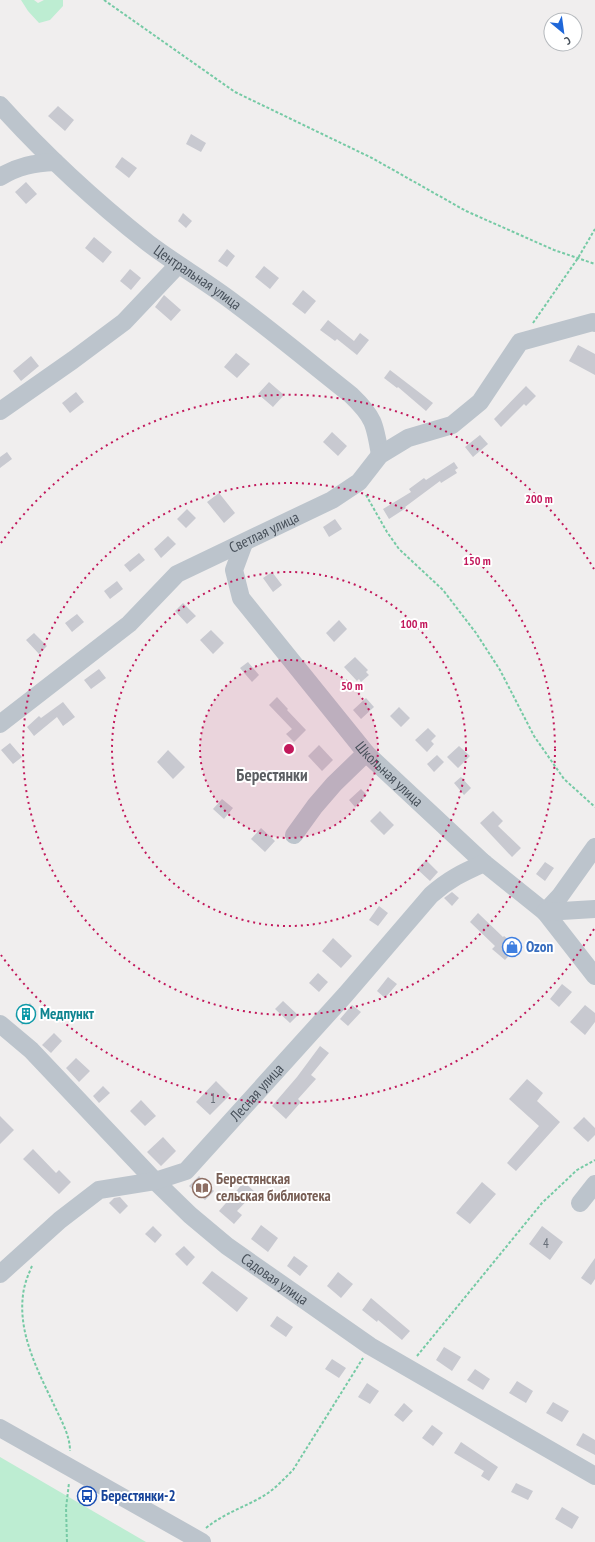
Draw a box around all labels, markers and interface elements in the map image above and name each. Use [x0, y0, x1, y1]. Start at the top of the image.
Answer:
north arrow [543, 12, 583, 52]
text: С [562, 33, 573, 48]
street label: Центральная улица [150, 240, 246, 314]
text: 200 m [525, 491, 553, 506]
street label: Светлая улица [226, 507, 302, 557]
text: 150 m [463, 553, 491, 568]
text: 100 m [400, 616, 428, 631]
text: 50 m [341, 678, 363, 693]
street label: Школьная улица [351, 737, 427, 810]
centre of rings [282, 742, 296, 756]
district label: Берестянки [236, 764, 308, 786]
shop icon: Ozon [501, 936, 523, 958]
place label: Ozon [526, 937, 553, 956]
building icon: Медпункт [15, 1003, 37, 1025]
place label: Медпункт [40, 1004, 95, 1023]
street label: Лесная улица [225, 1059, 287, 1126]
house number: 1 [210, 1090, 216, 1107]
place label: Берестянская сельская библиотека [216, 1169, 331, 1205]
library icon: Берестянская сельская библиотека [191, 1177, 213, 1199]
house number: 4 [543, 1235, 549, 1252]
street label: Садовая улица [238, 1249, 312, 1309]
bus stop icon: Берестянки-2 [76, 1485, 98, 1507]
place label: Берестянки-2 [101, 1486, 176, 1505]

